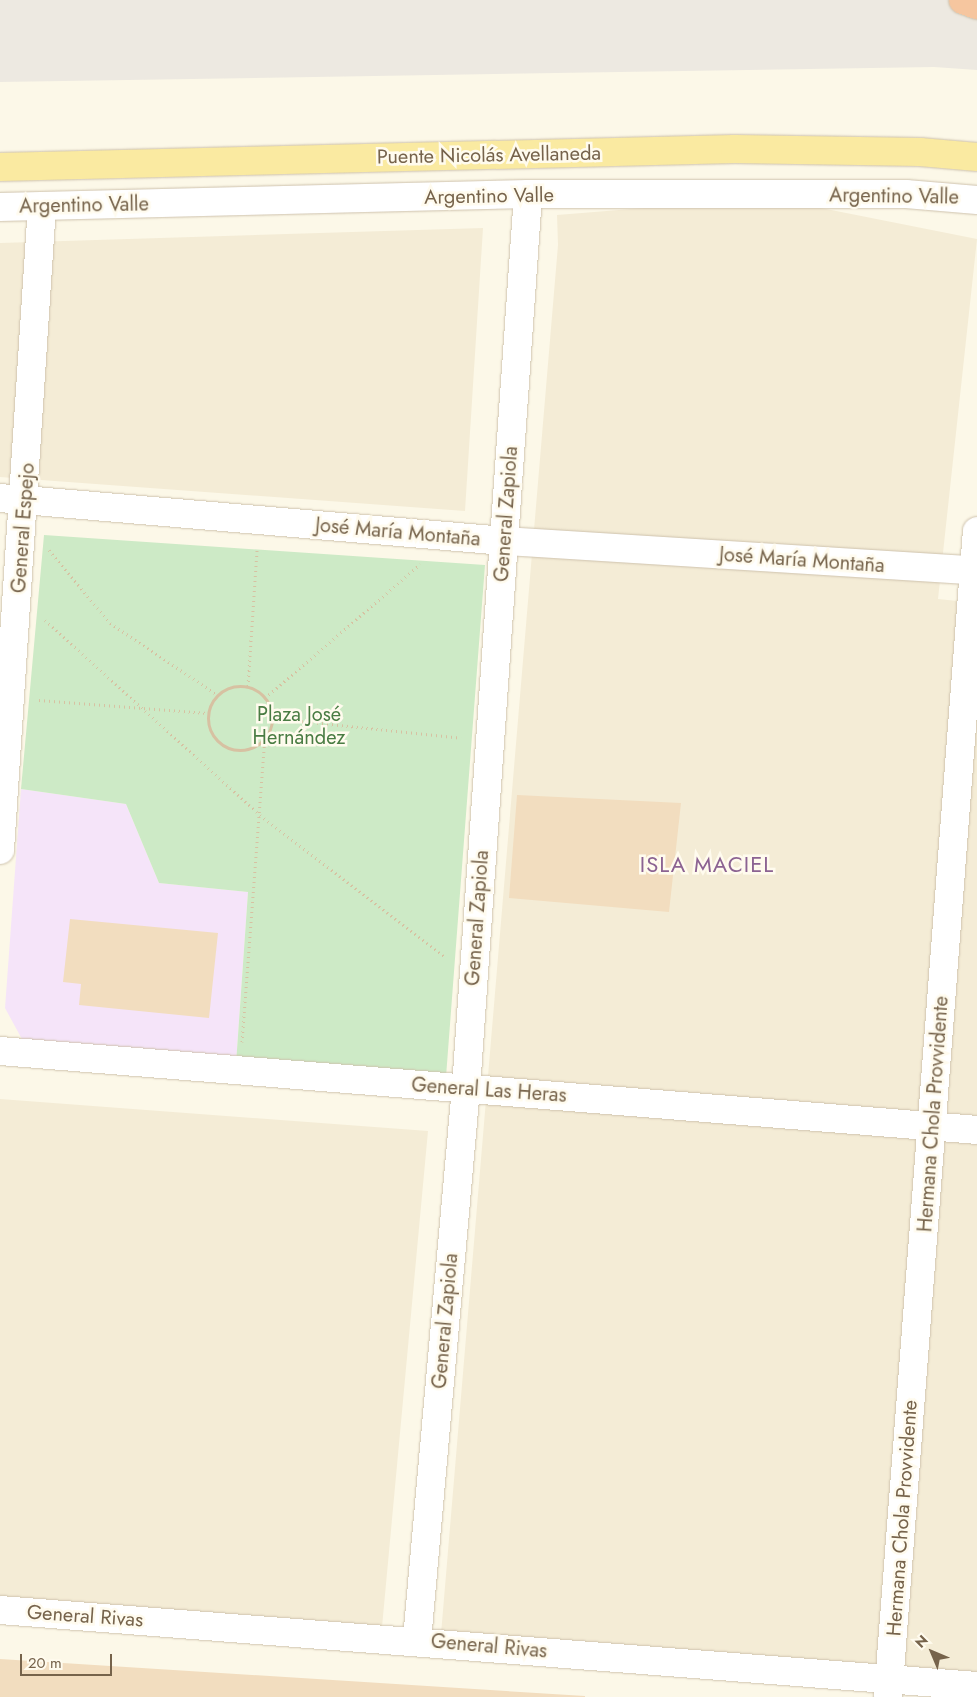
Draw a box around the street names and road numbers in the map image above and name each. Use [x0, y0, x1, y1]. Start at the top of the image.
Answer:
street label: Puente Nicolás Avellaneda [377, 141, 601, 169]
street label: Argentino Valle [424, 183, 554, 209]
street label: Argentino Valle [829, 183, 959, 209]
street label: Argentino Valle [19, 192, 149, 218]
street label: General Zapiola [489, 445, 523, 583]
street label: General Espejo [6, 462, 40, 594]
street label: José María Montaña [314, 513, 482, 551]
street label: José María Montaña [718, 542, 886, 578]
street label: General Zapiola [460, 849, 494, 987]
street label: Hermana Chola Provvidente [913, 995, 953, 1233]
street label: General Las Heras [411, 1073, 567, 1107]
street label: General Zapiola [427, 1252, 463, 1390]
street label: Hermana Chola Provvidente [882, 1399, 922, 1637]
street label: General Rivas [26, 1600, 144, 1632]
street label: General Rivas [430, 1629, 548, 1663]

